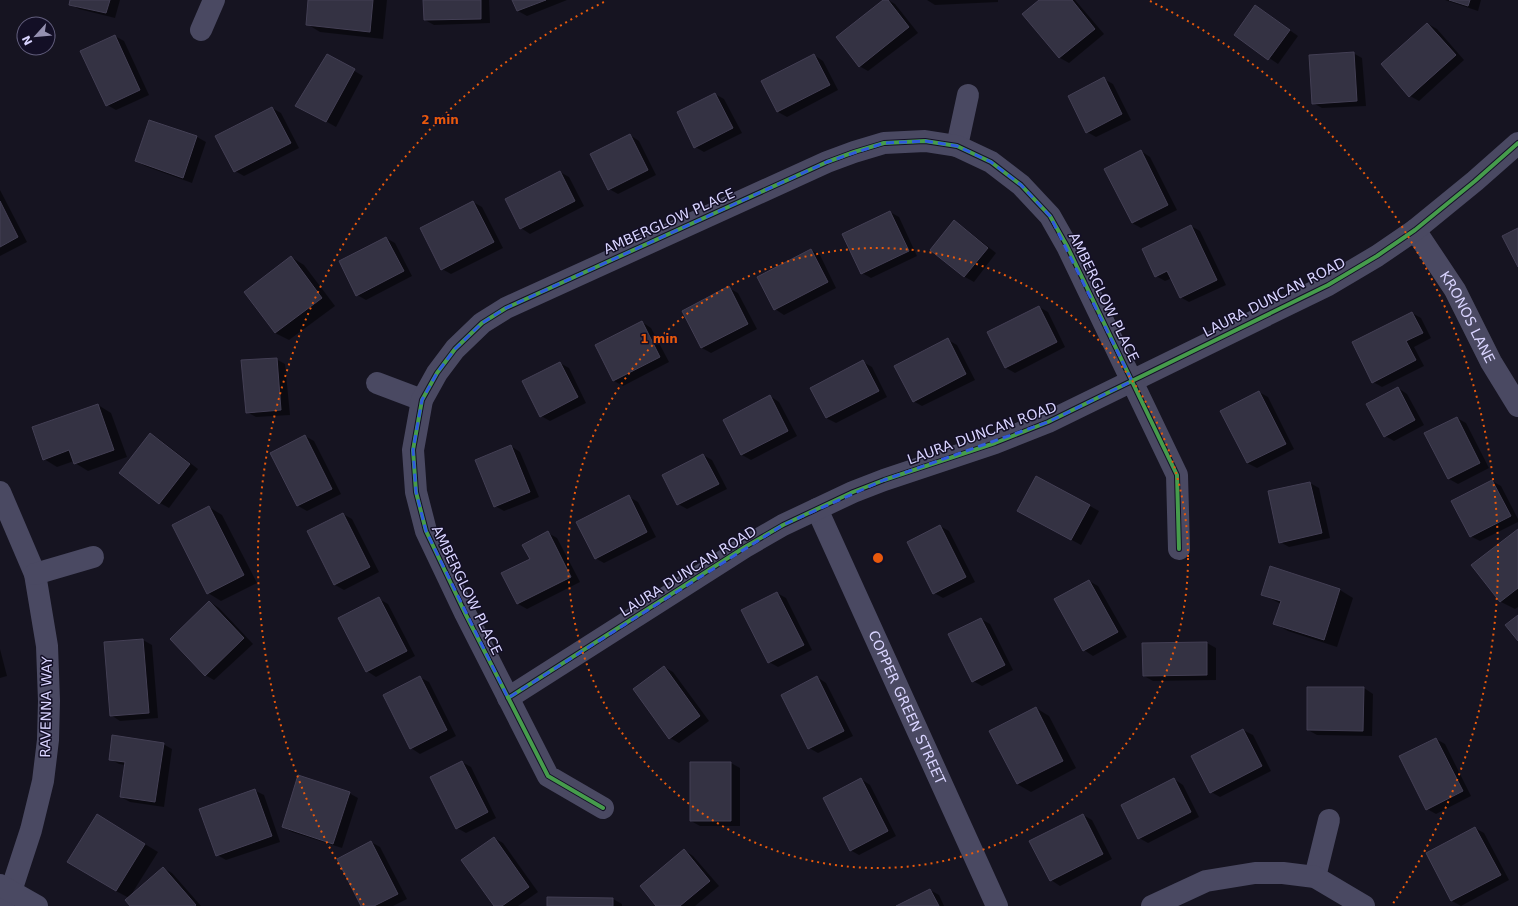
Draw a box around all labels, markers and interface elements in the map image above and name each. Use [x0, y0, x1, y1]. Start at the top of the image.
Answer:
north arrow [16, 16, 56, 56]
text: N [20, 33, 35, 47]
text: 2 min [421, 113, 459, 127]
street label: AMBERGLOW PLACE [601, 185, 737, 257]
street label: AMBERGLOW PLACE [1066, 230, 1142, 364]
street label: LAURA DUNCAN ROAD [1200, 254, 1348, 340]
street label: KRONOS LANE [1437, 268, 1498, 366]
text: 1 min [640, 332, 678, 346]
street label: LAURA DUNCAN ROAD [905, 399, 1059, 467]
street label: LAURA DUNCAN ROAD [617, 522, 759, 620]
street label: AMBERGLOW PLACE [429, 523, 505, 657]
centre of rings [871, 551, 885, 565]
street label: COPPER GREEN STREET [865, 628, 949, 788]
street label: RAVENNA WAY [37, 656, 55, 758]

